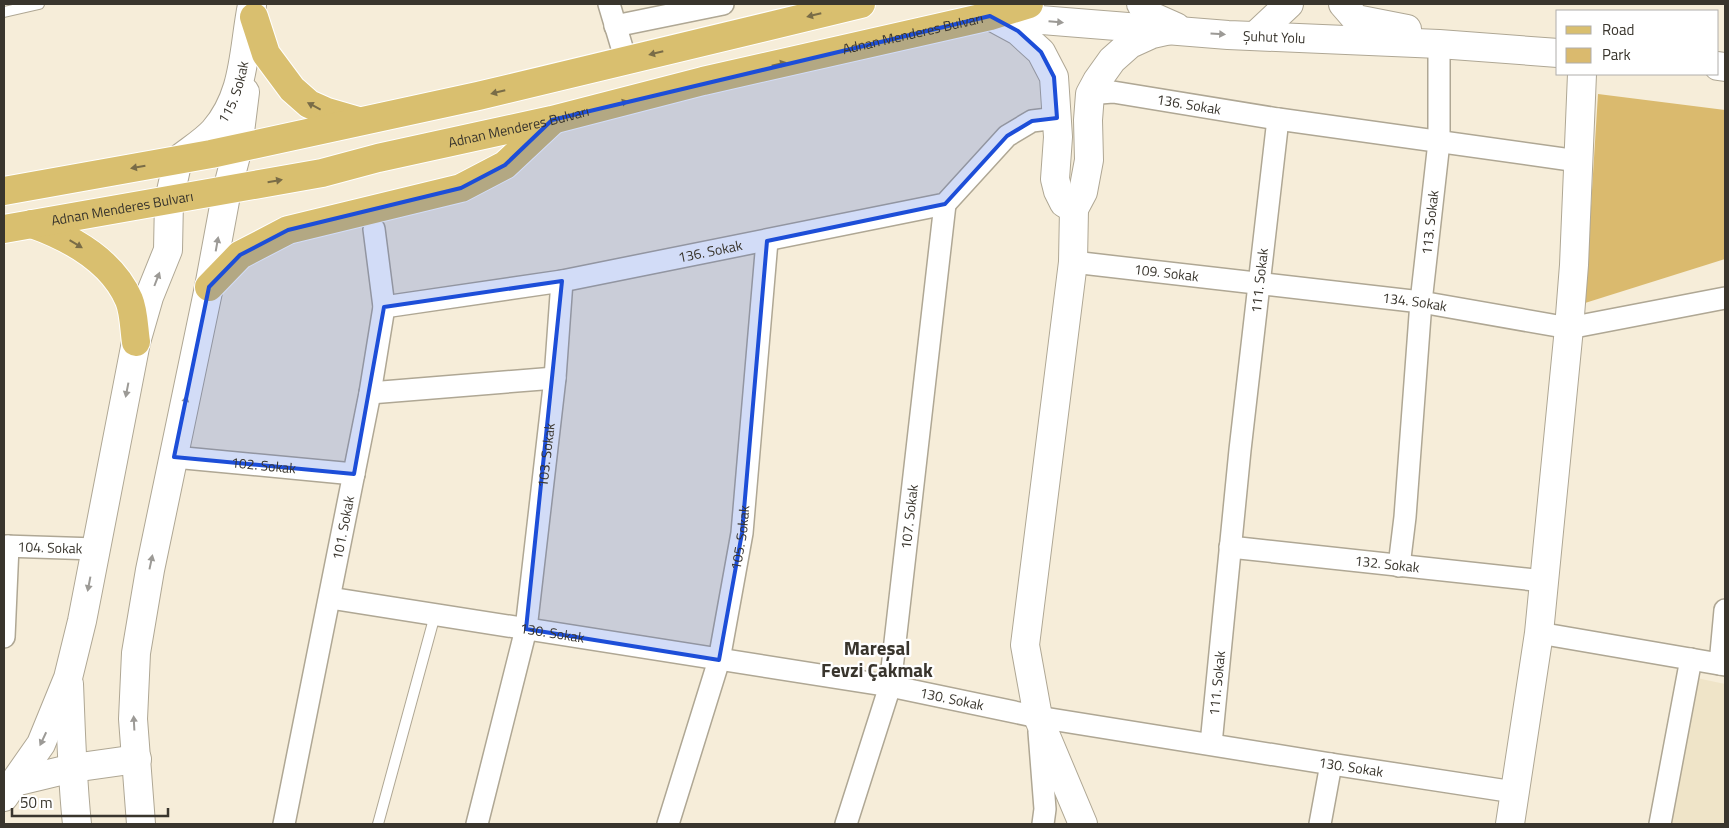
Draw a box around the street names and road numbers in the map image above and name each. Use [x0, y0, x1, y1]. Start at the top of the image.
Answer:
street label: Adnan Menderes Bulvarı [840, 7, 985, 59]
street label: Şuhut Yolu [1242, 25, 1306, 48]
street label: 115. Sokak [212, 59, 253, 127]
street label: 136. Sokak [1155, 88, 1223, 120]
street label: Adnan Menderes Bulvarı [446, 100, 591, 152]
street label: Adnan Menderes Bulvarı [49, 185, 195, 231]
street label: 113. Sokak [1415, 189, 1444, 256]
street label: 136. Sokak [676, 234, 744, 267]
street label: 111. Sokak [1245, 247, 1273, 314]
street label: 109. Sokak [1133, 258, 1200, 286]
street label: 134. Sokak [1381, 287, 1449, 316]
street label: 103. Sokak [531, 421, 560, 489]
street label: 102. Sokak [230, 451, 297, 479]
street label: 107. Sokak [895, 483, 923, 550]
street label: 101. Sokak [326, 494, 359, 562]
street label: 105. Sokak [725, 504, 754, 572]
street label: 104. Sokak [17, 535, 83, 559]
street label: 132. Sokak [1354, 550, 1421, 577]
street label: 130. Sokak [519, 617, 586, 648]
street label: 111. Sokak [1203, 650, 1230, 717]
street label: 130. Sokak [918, 682, 986, 715]
street label: 130. Sokak [1317, 751, 1385, 782]

